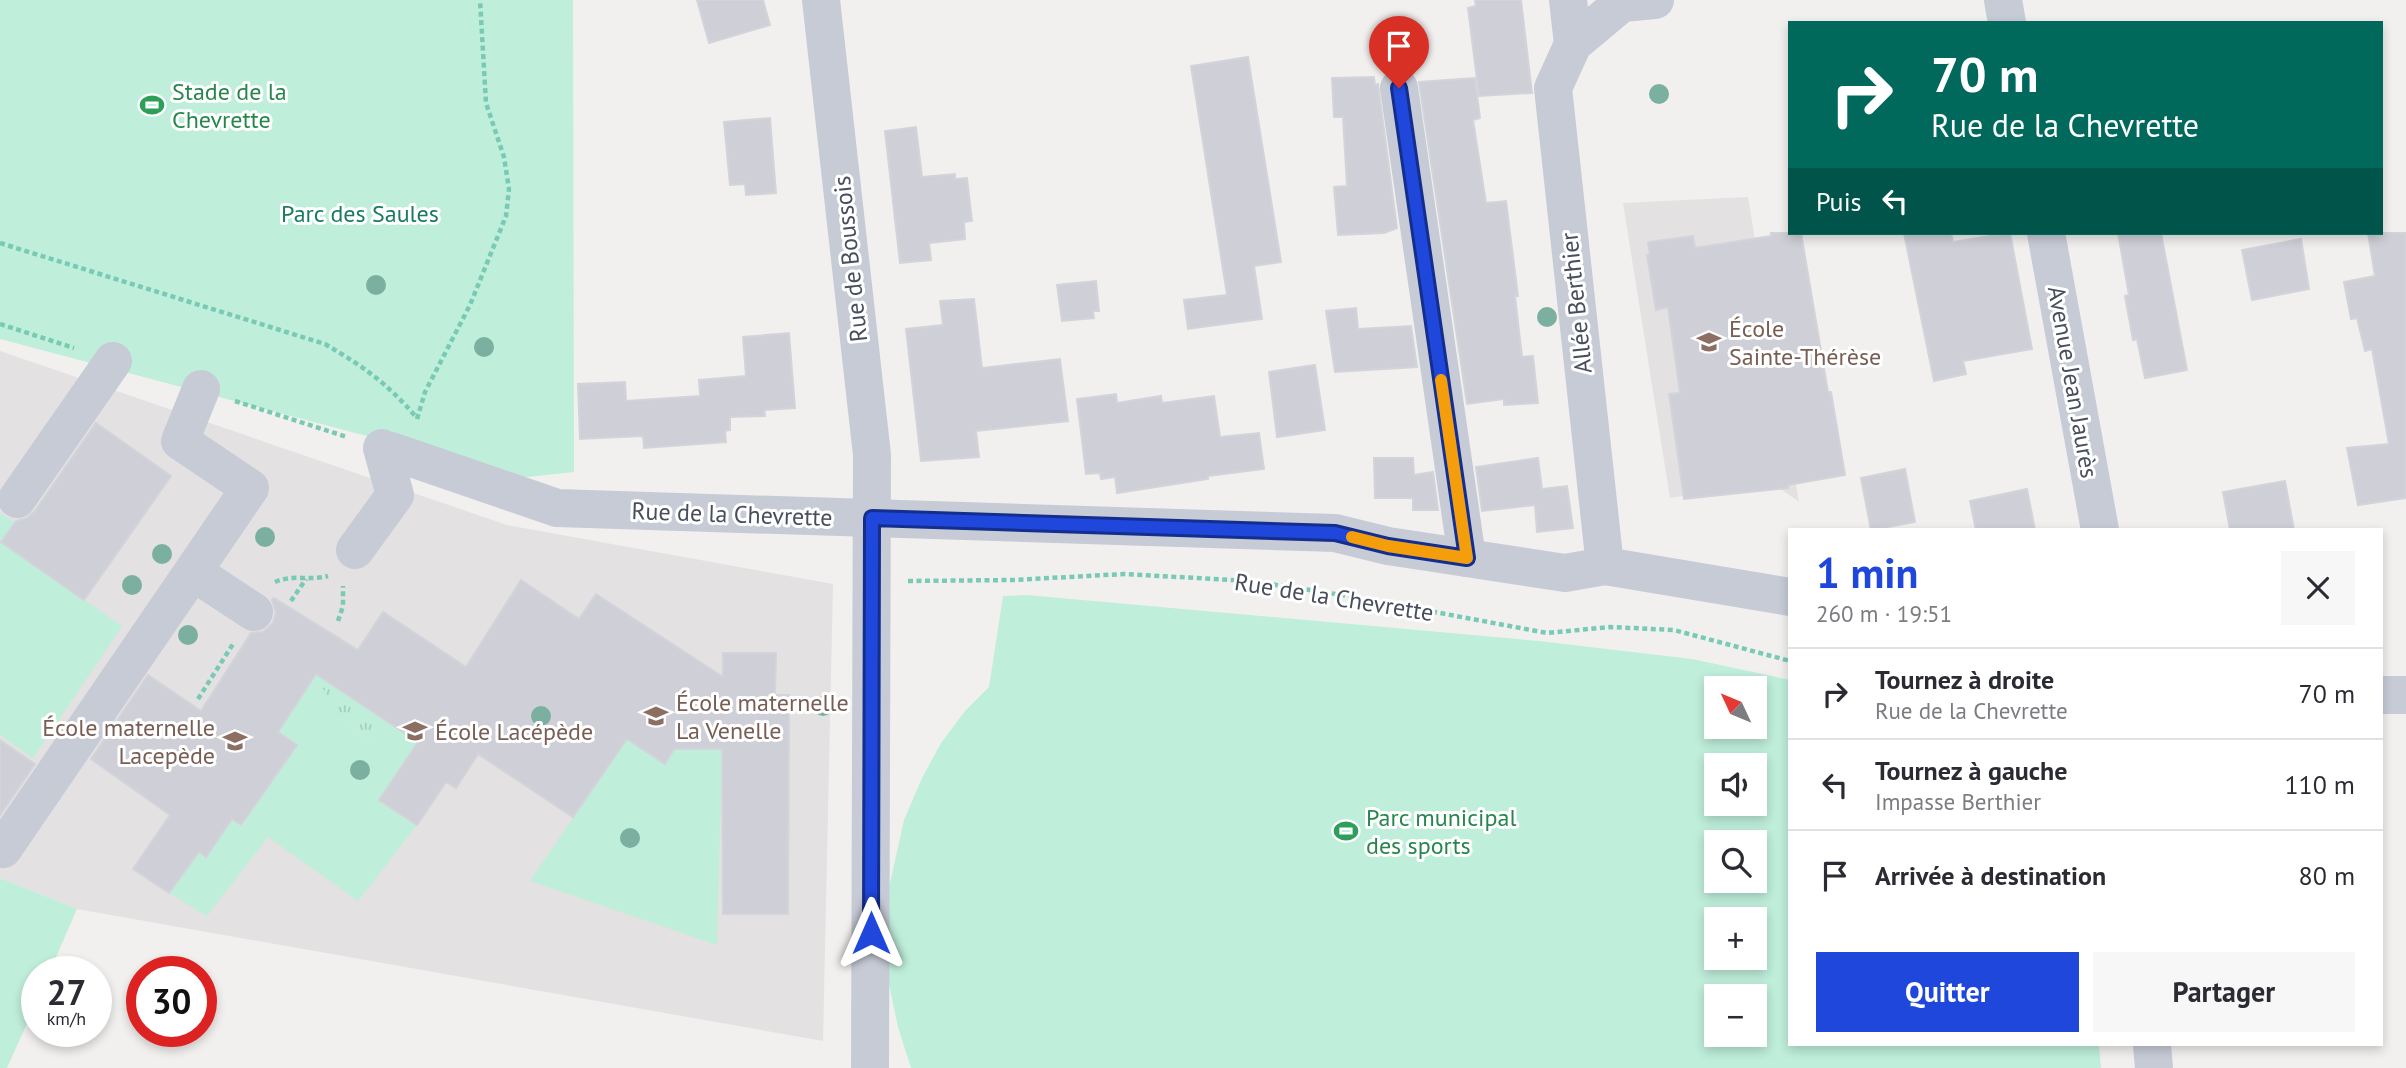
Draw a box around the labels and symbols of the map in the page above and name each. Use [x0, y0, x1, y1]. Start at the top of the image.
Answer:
pin [1369, 16, 1429, 88]
place label: Stade de la Chevrette [172, 76, 287, 135]
sports icon: Stade de la Chevrette [138, 91, 166, 119]
street label: Rue de Boussois [826, 175, 874, 343]
park label: Parc des Saules [281, 198, 439, 229]
street label: Allée Berthier [1553, 231, 1599, 375]
street label: Avenue Jean Jaurès [2041, 284, 2105, 480]
place label: École Sainte-Thérèse [1729, 313, 1881, 372]
school or university icon: École Sainte-Thérèse [1695, 328, 1723, 356]
street label: Rue de la Chevrette [631, 495, 833, 533]
street label: Rue de la Chevrette [1232, 566, 1436, 628]
north arrow [1704, 676, 1768, 738]
place label: École maternelle La Venelle [676, 687, 849, 746]
school or university icon: École maternelle La Venelle [642, 702, 670, 730]
place label: École maternelle Lacepède [42, 712, 215, 771]
place label: École Lacépède [435, 716, 593, 747]
school or university icon: École Lacépède [401, 717, 429, 745]
school or university icon: École maternelle Lacepède [221, 727, 249, 755]
place label: Parc municipal des sports [1366, 802, 1516, 861]
sports icon: Parc municipal des sports [1332, 817, 1360, 845]
position arrow [834, 896, 908, 970]
speed limit sign: 30 [126, 956, 217, 1047]

